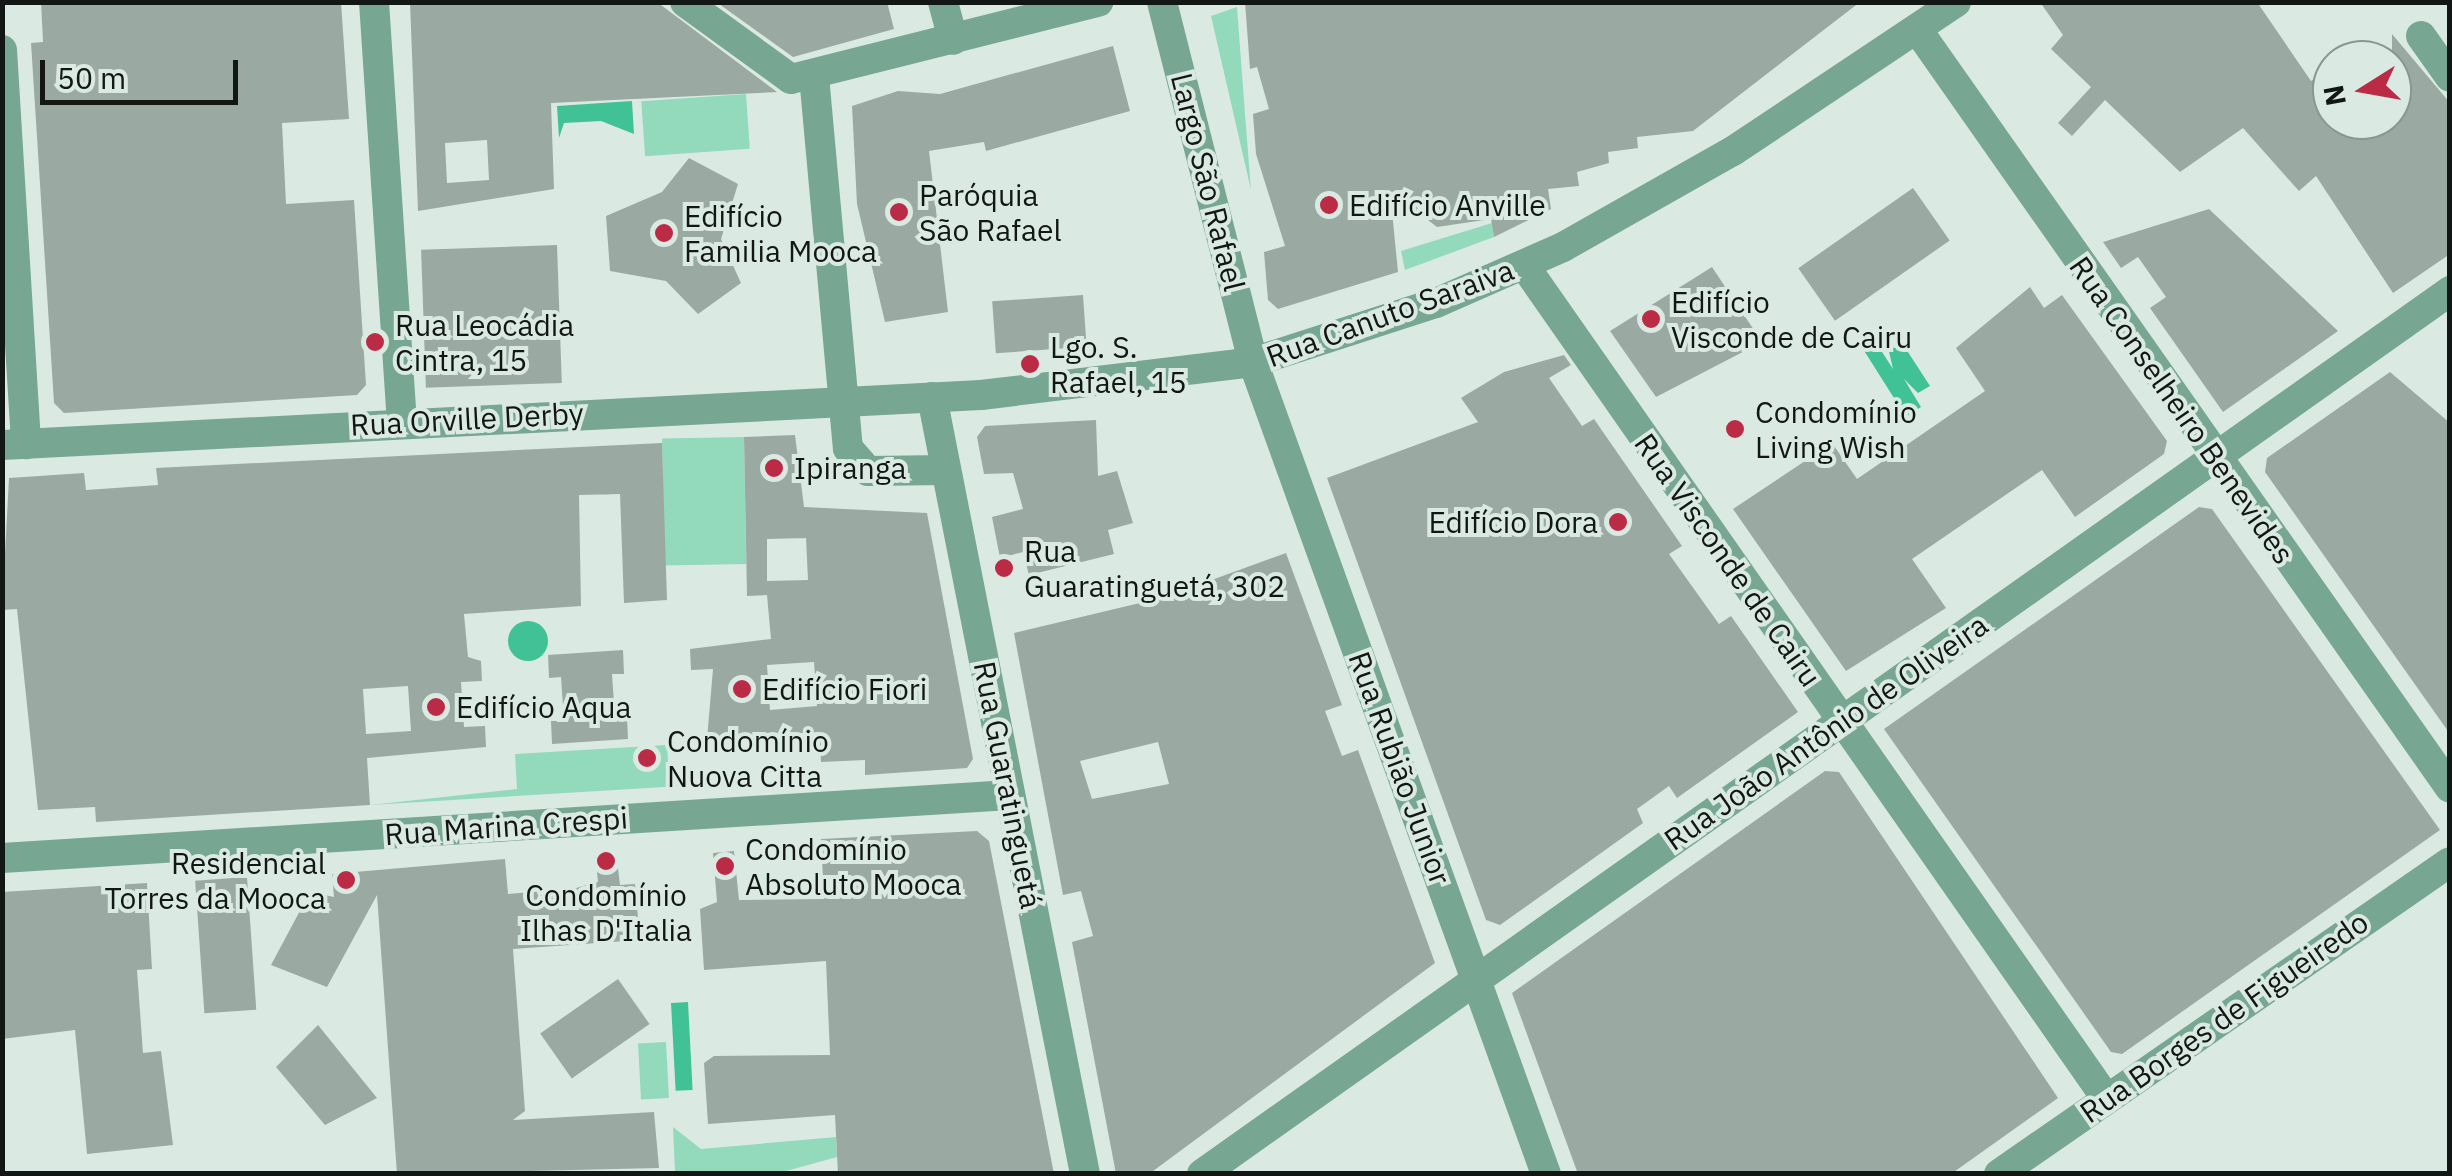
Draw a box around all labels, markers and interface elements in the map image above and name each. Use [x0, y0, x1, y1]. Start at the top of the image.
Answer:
scale bar [45, 40, 242, 102]
north arrow [2312, 40, 2412, 140]
text: 50 m [57, 58, 126, 97]
street label: Largo São Rafael [1163, 69, 1253, 295]
text: N [2314, 82, 2354, 109]
place label: Paróquia São Rafael [919, 177, 1062, 248]
place label: Edifício Anville [1349, 187, 1546, 223]
marker: Edifício Anville [1318, 194, 1340, 216]
place label: Edifício Familia Mooca [684, 198, 877, 268]
marker: Paróquia São Rafael [888, 201, 910, 223]
marker: Edifício Familia Mooca [653, 222, 675, 244]
street label: Rua Conselheiro Benevides [2062, 249, 2302, 571]
street label: Rua Canuto Saraiva [1261, 251, 1519, 375]
place label: Edifício Visconde de Cairu [1671, 284, 1912, 354]
place label: Rua Leocádia Cintra, 15 [395, 307, 574, 378]
marker: Edifício Visconde de Cairu [1640, 308, 1662, 330]
place label: Lgo. S. Rafael, 15 [1050, 329, 1187, 400]
marker: Rua Leocádia Cintra, 15 [364, 331, 386, 353]
marker: Lgo. S. Rafael, 15 [1019, 353, 1041, 375]
place label: Condomínio Living Wish [1755, 394, 1917, 464]
street label: Rua Orville Derby [349, 395, 585, 443]
marker: Condomínio Living Wish [1724, 418, 1746, 440]
street label: Rua Visconde de Cairu [1627, 427, 1829, 693]
place label: Ipiranga [794, 450, 907, 486]
marker: Ipiranga [763, 457, 785, 479]
place label: Edifício Dora [1428, 504, 1598, 540]
marker: Edifício Dora [1607, 511, 1629, 533]
place label: Rua Guaratinguetá, 302 [1024, 533, 1285, 604]
marker: Rua Guaratinguetá, 302 [993, 557, 1015, 579]
street label: Rua João Antônio de Oliveira [1657, 606, 1995, 858]
street label: Rua Rubião Junior [1341, 647, 1459, 889]
street label: Rua Guaratinguetá [966, 658, 1050, 912]
place label: Edifício Fiori [762, 671, 927, 707]
marker: Edifício Fiori [731, 678, 753, 700]
place label: Edifício Aqua [456, 689, 631, 725]
marker: Edifício Aqua [425, 696, 447, 718]
place label: Condomínio Nuova Citta [667, 723, 829, 794]
marker: Condomínio Nuova Citta [636, 747, 658, 769]
street label: Rua Marina Crespi [383, 800, 629, 852]
place label: Condomínio Absoluto Mooca [745, 831, 962, 902]
place label: Residencial Torres da Mooca [104, 845, 326, 916]
marker: Condomínio Ilhas D'Italia [595, 850, 617, 872]
marker: Condomínio Absoluto Mooca [714, 855, 736, 877]
marker: Residencial Torres da Mooca [335, 869, 357, 891]
place label: Condomínio Ilhas D'Italia [520, 877, 692, 948]
street label: Rua Borges de Figueiredo [2073, 904, 2375, 1130]

